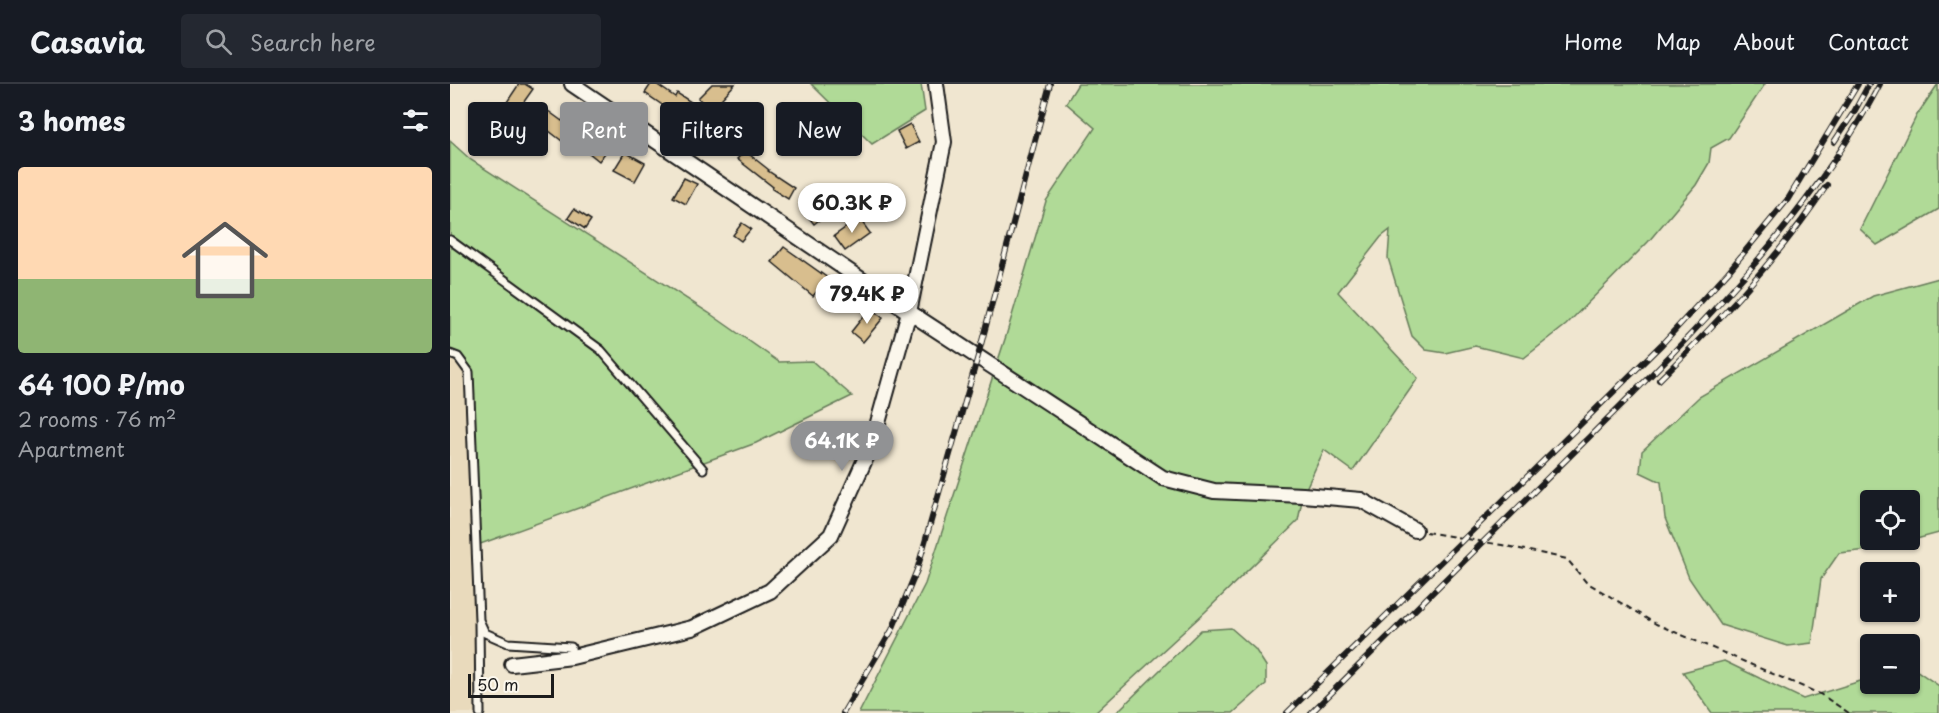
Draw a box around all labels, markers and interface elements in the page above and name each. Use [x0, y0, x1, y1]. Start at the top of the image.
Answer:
search box [181, 14, 601, 68]
text: Casavia [30, 20, 145, 63]
icon: search [202, 25, 235, 58]
text: Search here [250, 25, 376, 58]
text: Home [1564, 25, 1623, 57]
text: Map [1656, 25, 1701, 57]
text: About [1734, 25, 1795, 57]
text: Contact [1828, 25, 1909, 57]
text: 3 homes [18, 101, 125, 140]
chip: Buy [468, 102, 548, 156]
chip: Rent [560, 102, 648, 156]
chip: Filters [660, 102, 764, 156]
chip: New [776, 102, 862, 156]
icon: filters [399, 104, 432, 137]
pin: 60.3K ₽ [797, 183, 907, 234]
text: 60.3K ₽ [812, 187, 892, 217]
icon: home [171, 206, 279, 314]
pin: 79.4K ₽ [812, 274, 922, 325]
text: 79.4K ₽ [829, 278, 905, 308]
text: 64 100 ₽/mo [18, 365, 185, 404]
text: 2 rooms · 76 m² [18, 404, 176, 434]
pin: 64.1K ₽ [787, 421, 897, 472]
text: 64.1K ₽ [805, 425, 879, 455]
text: Apartment [18, 434, 125, 464]
map controls [1860, 490, 1920, 694]
button: locate [1860, 490, 1920, 550]
button: + [1860, 562, 1920, 622]
button: − [1860, 634, 1920, 694]
scale bar [468, 671, 554, 698]
text: 50 m [477, 672, 518, 696]

